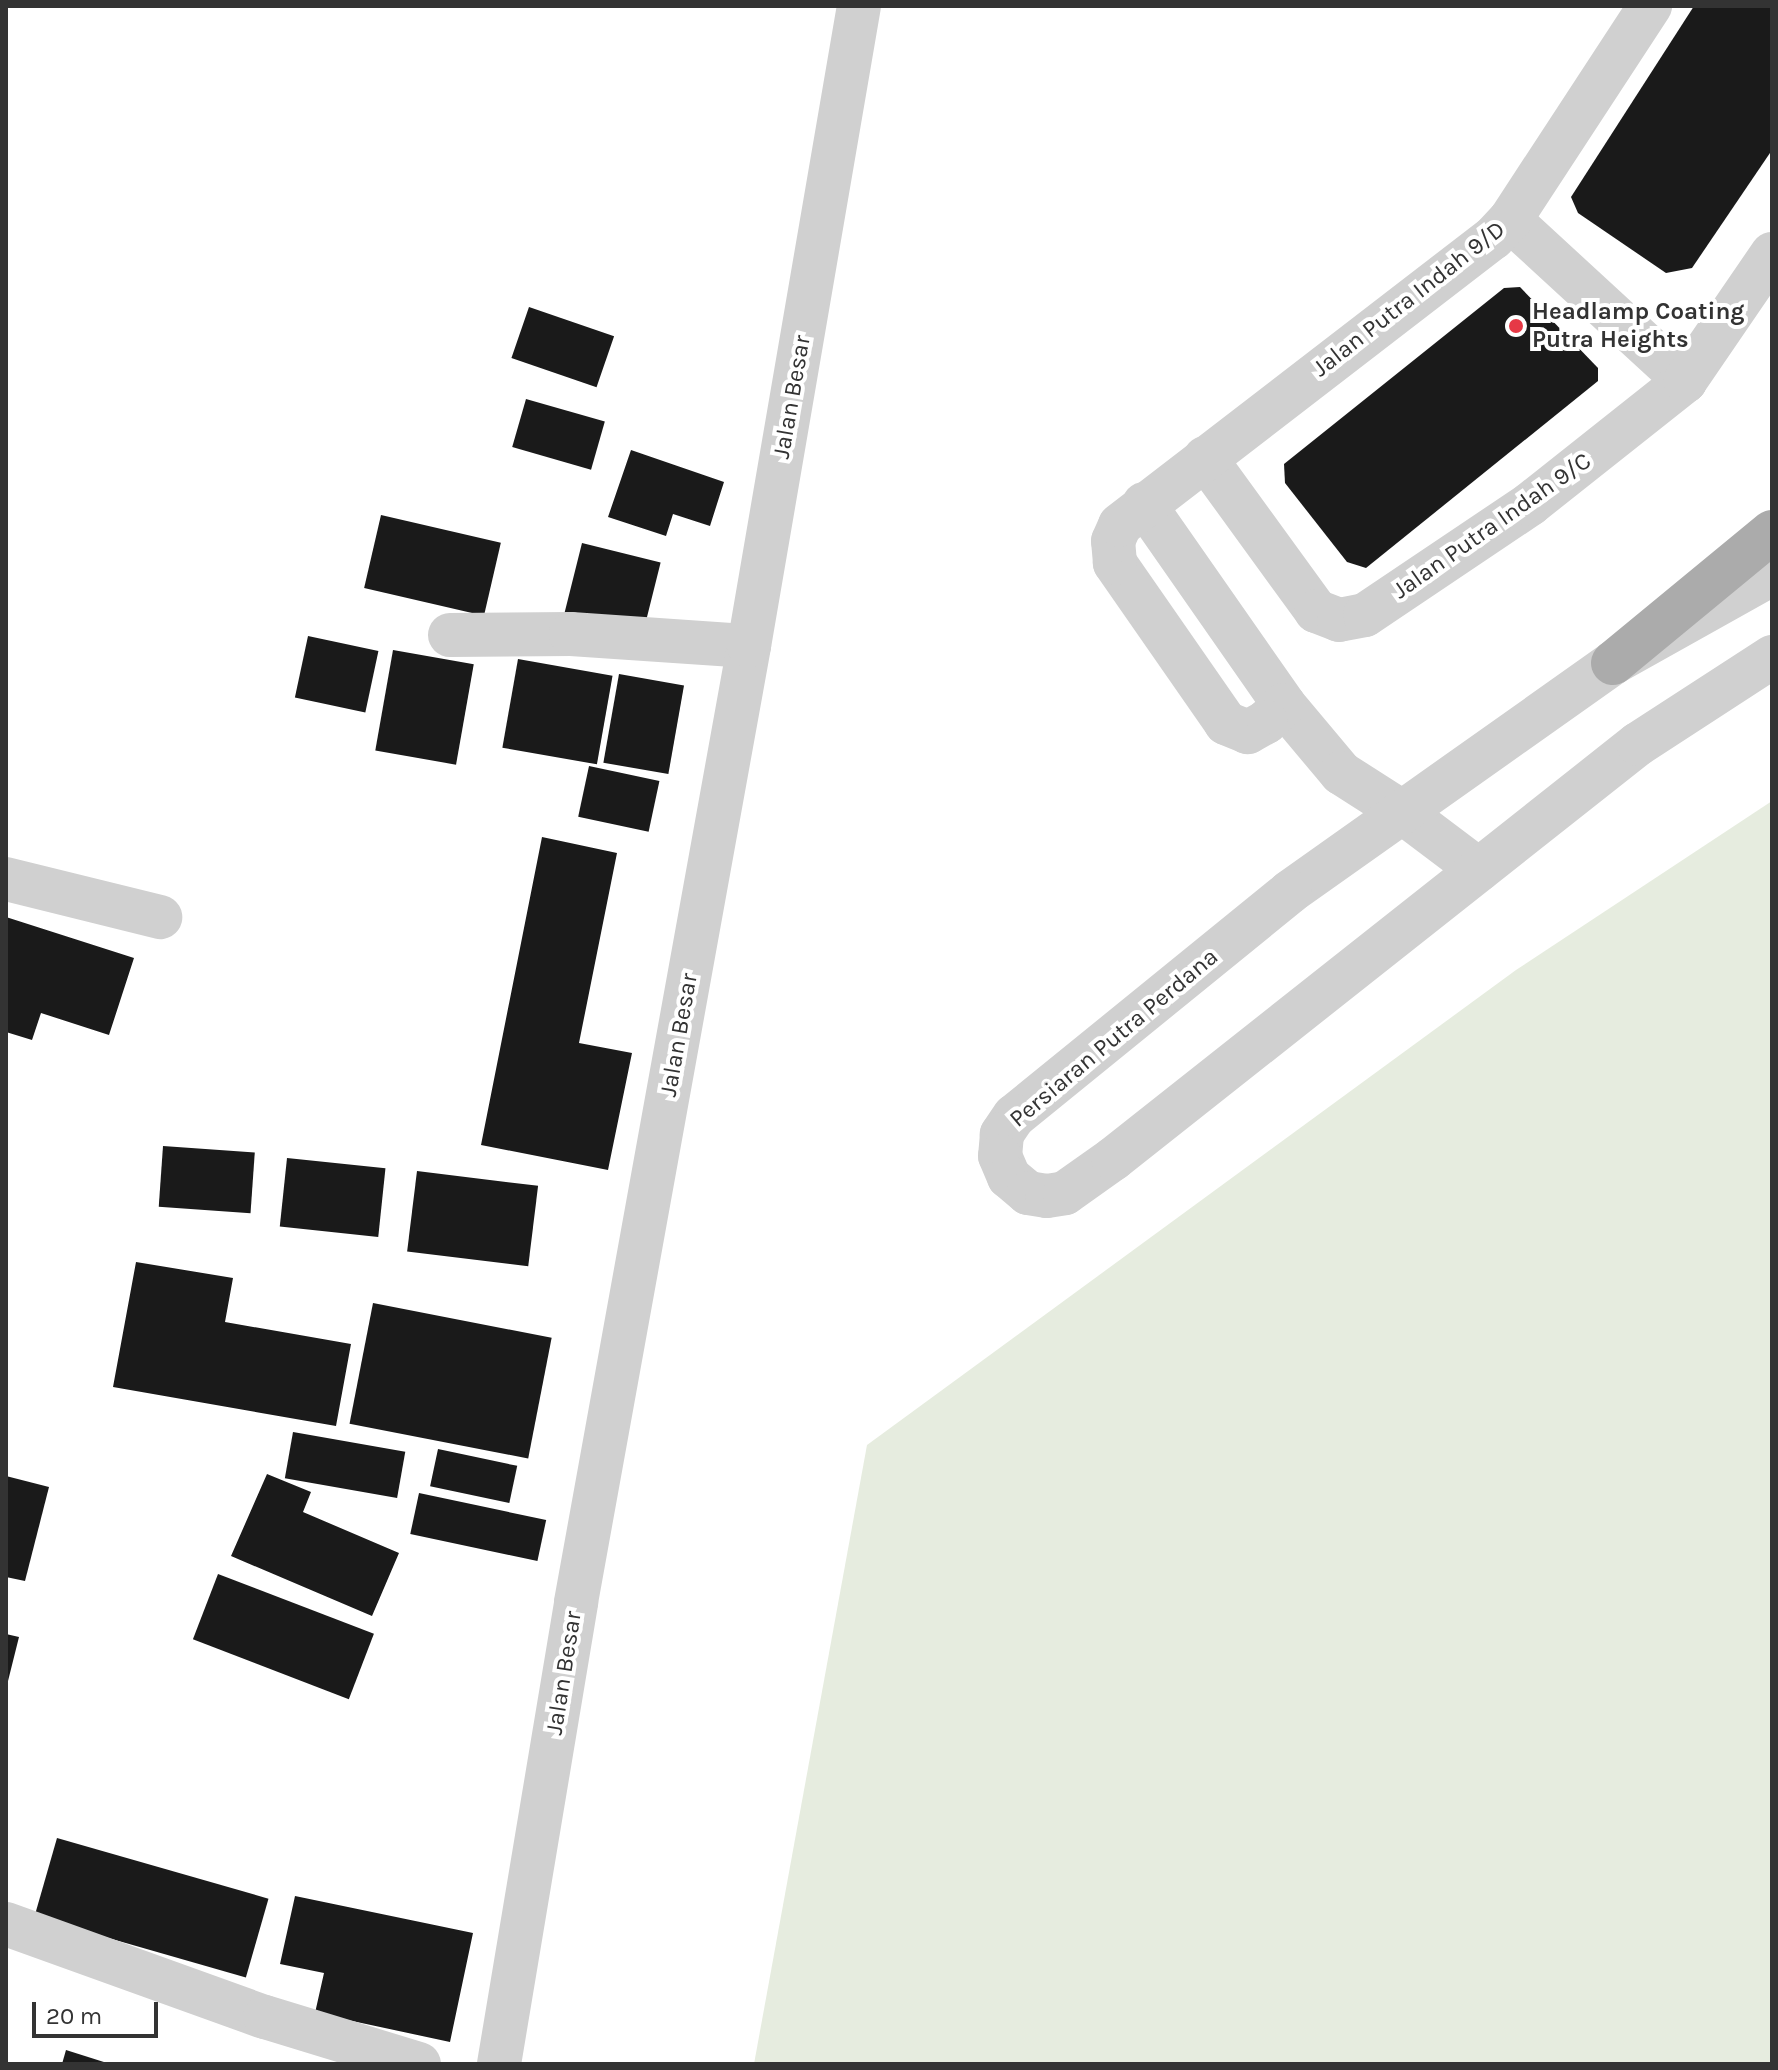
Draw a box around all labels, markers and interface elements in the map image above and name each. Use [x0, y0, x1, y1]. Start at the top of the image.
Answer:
street label: Jalan Putra Indah 9/D [1307, 215, 1511, 383]
place label: Headlamp Coating Putra Heights [1532, 298, 1744, 354]
marker: Headlamp Coating Putra Heights [1507, 317, 1525, 335]
street label: Jalan Besar [767, 333, 817, 461]
street label: Jalan Putra Indah 9/C [1387, 447, 1597, 605]
street label: Persiaran Putra Perdana [1004, 942, 1224, 1134]
street label: Jalan Besar [654, 971, 704, 1099]
street label: Jalan Besar [540, 1609, 588, 1737]
scale bar [36, 1986, 162, 2036]
text: 20 m [46, 2002, 102, 2030]

